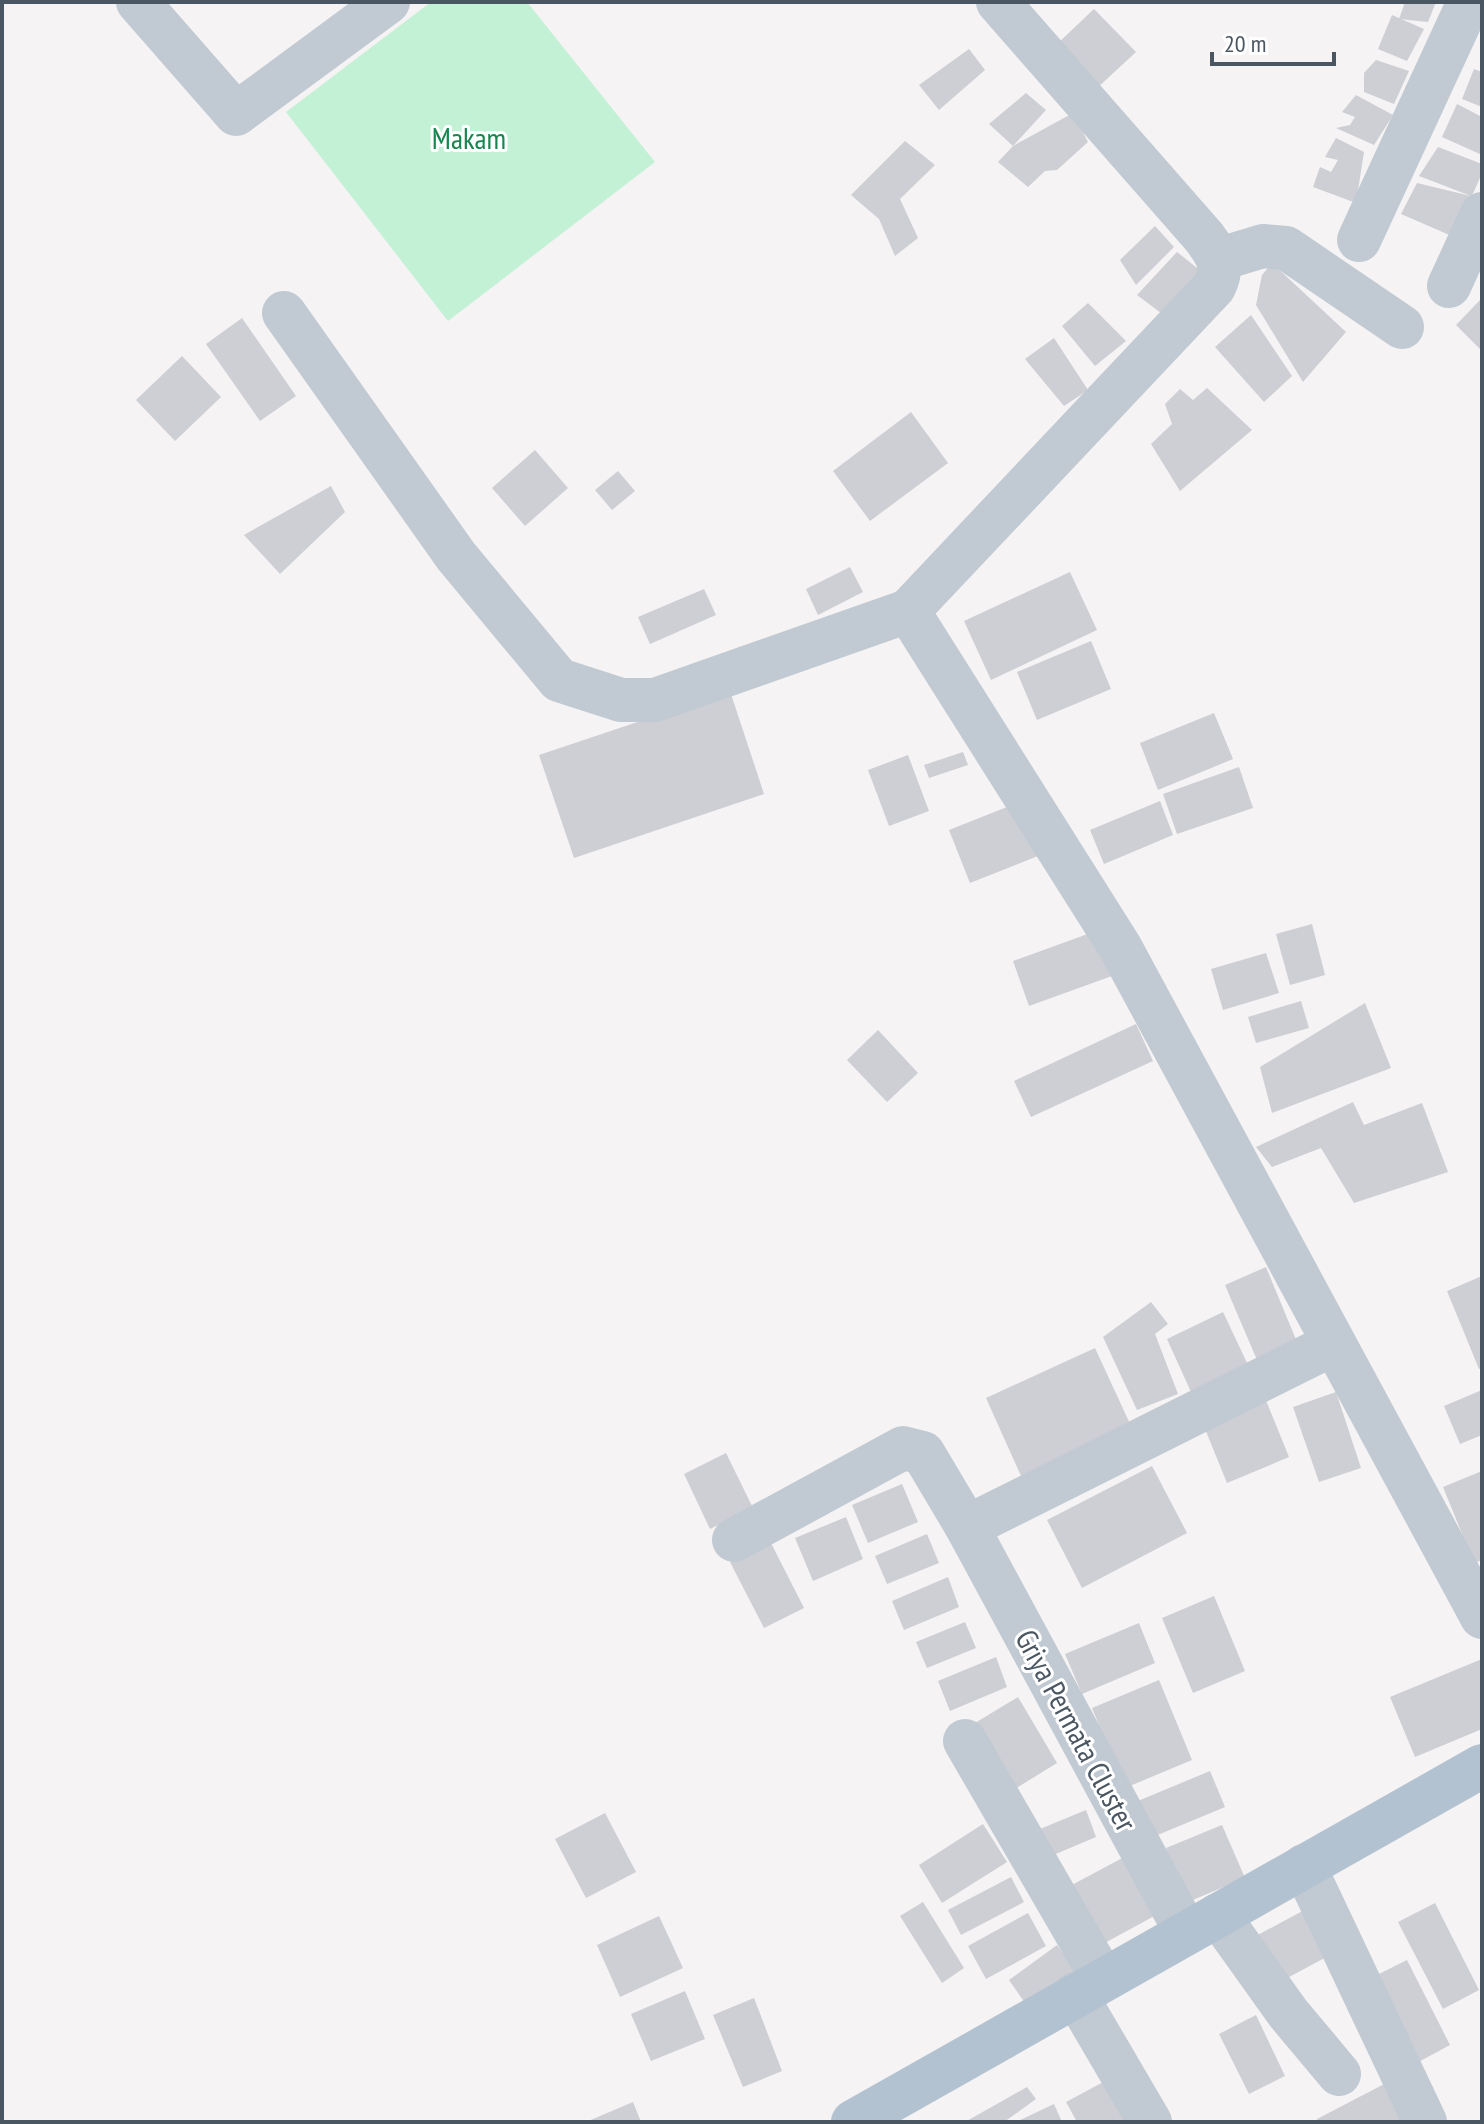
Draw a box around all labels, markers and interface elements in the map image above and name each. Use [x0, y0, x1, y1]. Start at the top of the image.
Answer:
scale bar [1212, 16, 1334, 66]
text: 20 m [1224, 28, 1266, 59]
park label: Makam [432, 118, 506, 157]
street label: Griya Permata Cluster [1007, 1622, 1147, 1838]

